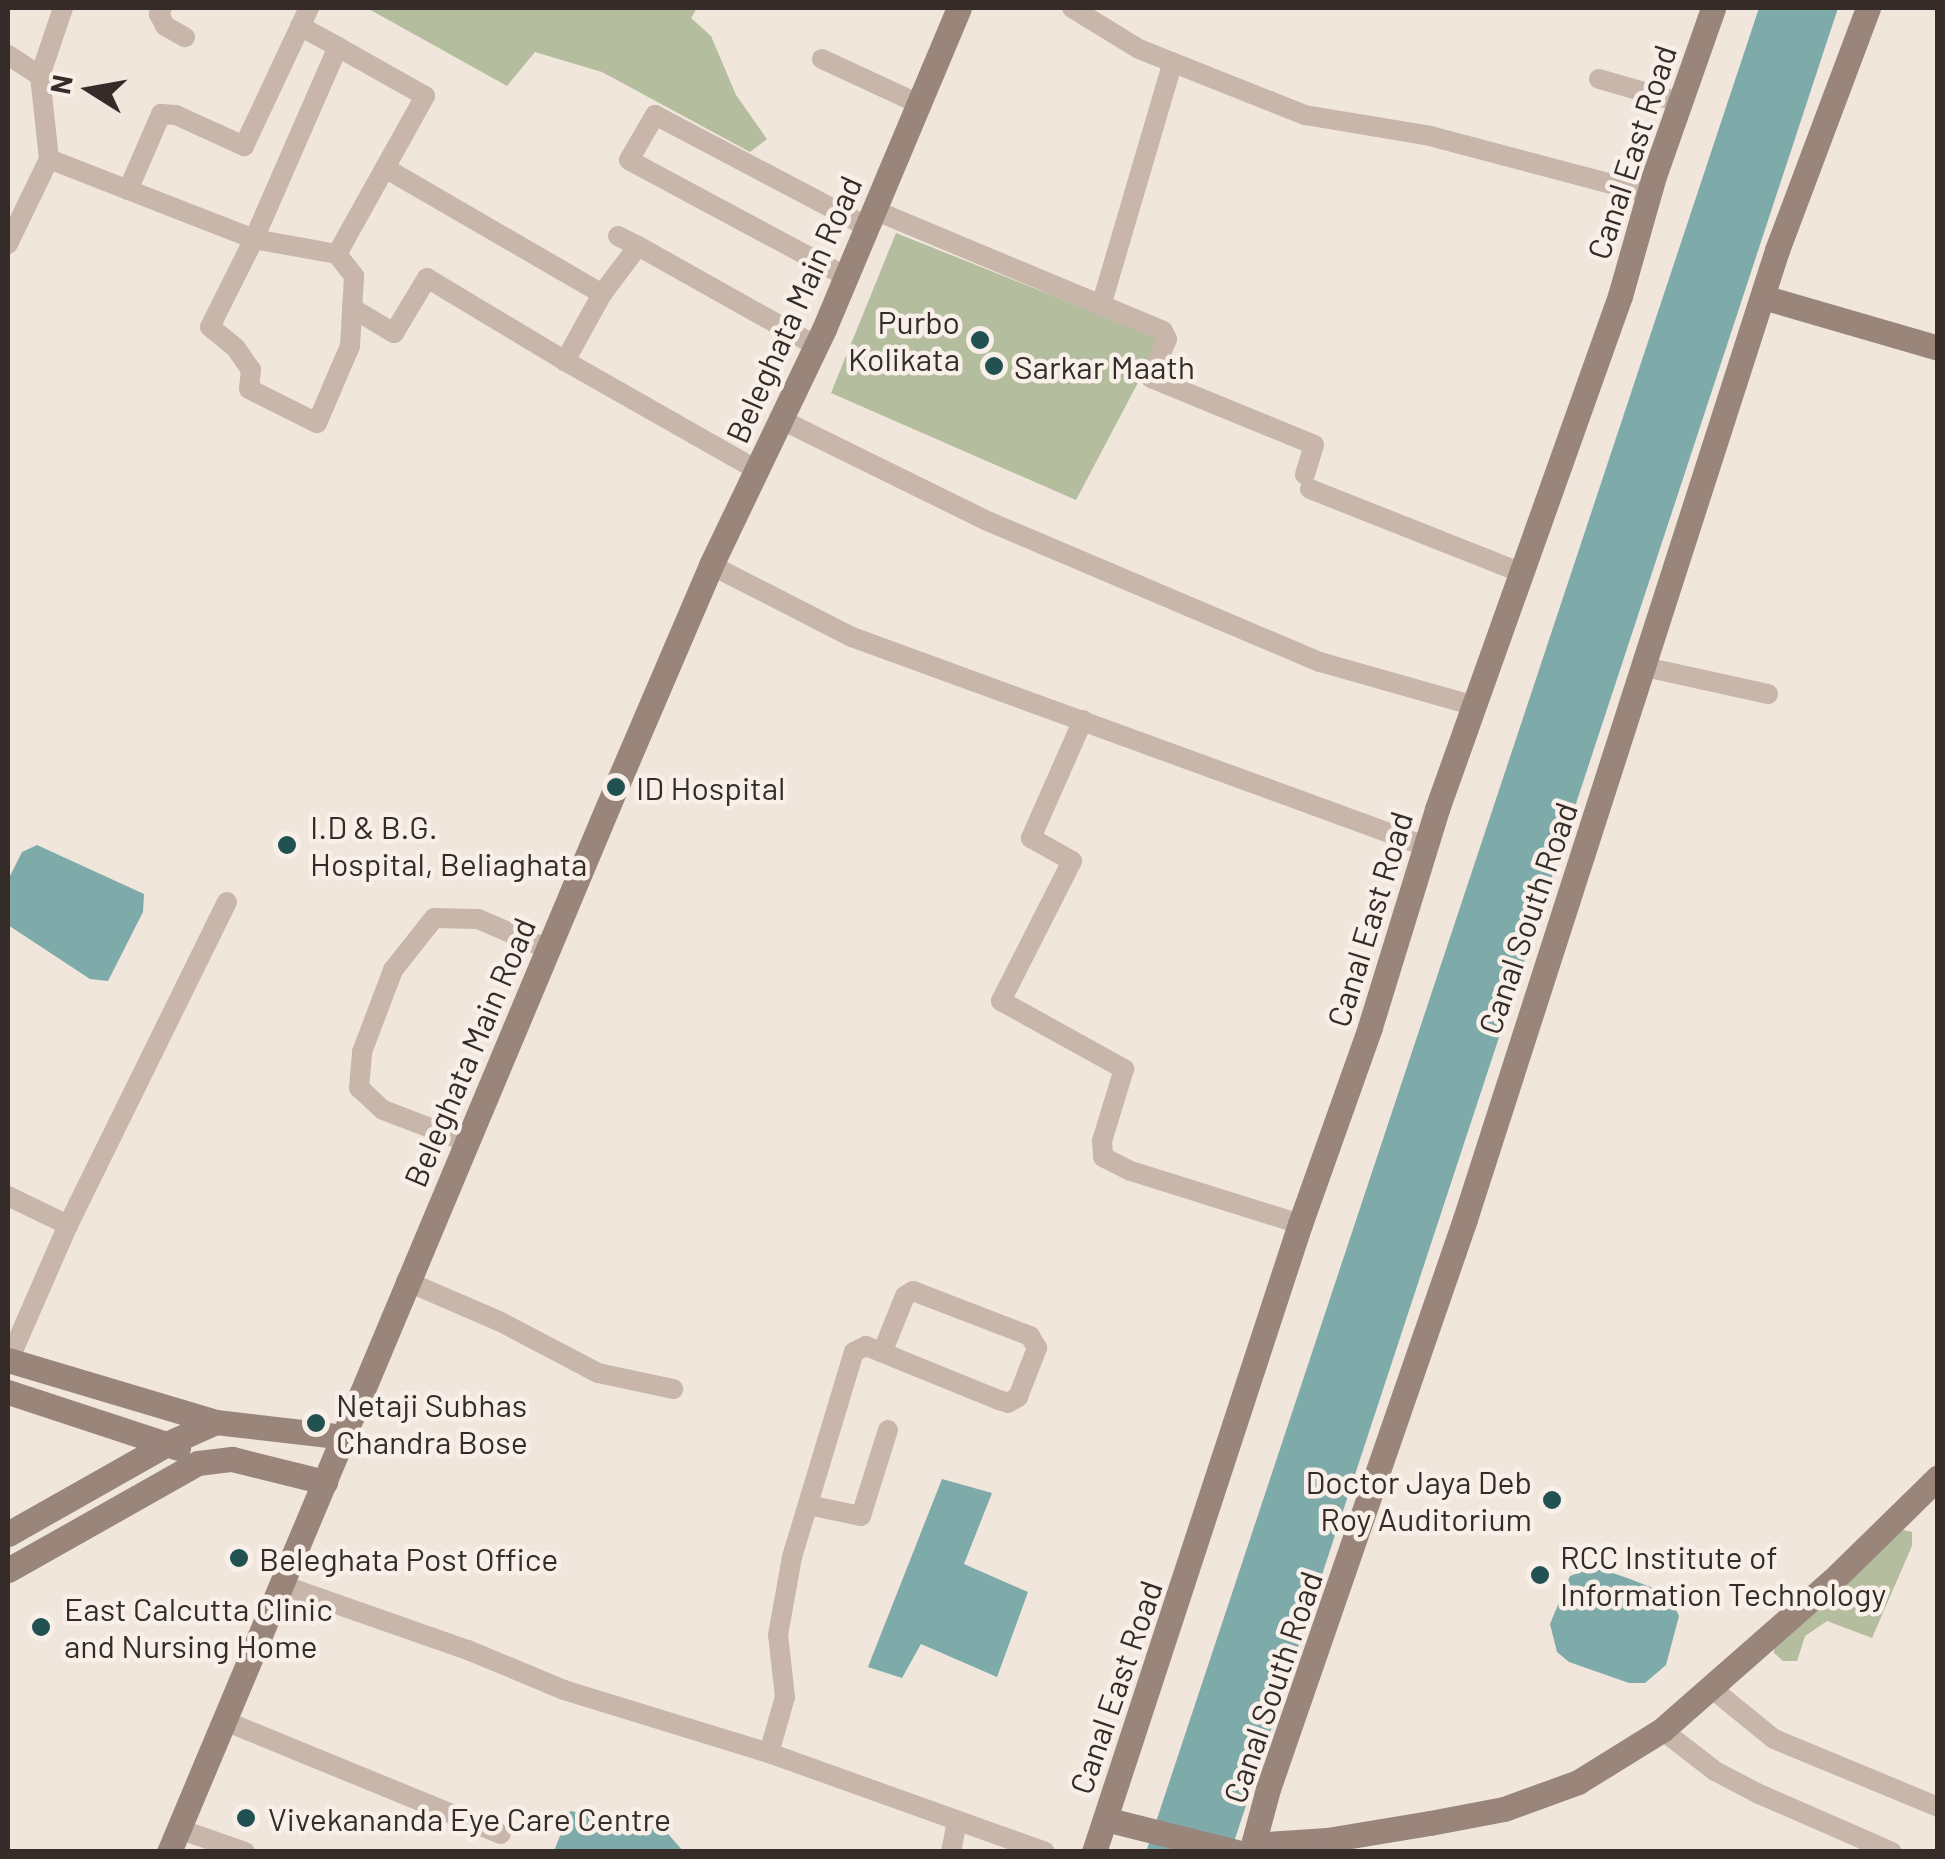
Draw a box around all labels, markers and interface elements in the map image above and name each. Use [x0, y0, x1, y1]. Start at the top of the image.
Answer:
north arrow [40, 40, 140, 140]
street label: Canal East Road [1578, 40, 1684, 264]
text: N [42, 72, 79, 97]
street label: Beleghata Main Road [717, 169, 869, 449]
place label: Purbo Kolikata [848, 303, 960, 378]
marker: Purbo Kolikata [969, 329, 991, 351]
place label: Sarkar Maath [1014, 347, 1195, 385]
marker: Sarkar Maath [983, 355, 1005, 377]
place label: ID Hospital [636, 768, 785, 806]
marker: ID Hospital [605, 776, 627, 798]
street label: Canal South Road [1469, 797, 1585, 1039]
street label: Canal East Road [1318, 807, 1420, 1031]
place label: I.D & B.G. Hospital, Beliaghata [310, 808, 587, 883]
marker: I.D & B.G. Hospital, Beliaghata [274, 832, 300, 858]
street label: Beleghata Main Road [395, 912, 543, 1192]
place label: Netaji Subhas Chandra Bose [336, 1386, 528, 1461]
marker: Netaji Subhas Chandra Bose [305, 1412, 327, 1434]
place label: Doctor Jaya Deb Roy Auditorium [1305, 1463, 1532, 1538]
marker: Doctor Jaya Deb Roy Auditorium [1541, 1489, 1563, 1511]
place label: RCC Institute of Information Technology [1560, 1538, 1886, 1613]
place label: Beleghata Post Office [259, 1539, 558, 1577]
marker: Beleghata Post Office [228, 1547, 250, 1569]
marker: RCC Institute of Information Technology [1529, 1564, 1551, 1586]
street label: Canal South Road [1214, 1566, 1330, 1808]
street label: Canal East Road [1061, 1575, 1169, 1799]
place label: East Calcutta Clinic and Nursing Home [64, 1590, 333, 1665]
marker: East Calcutta Clinic and Nursing Home [28, 1614, 54, 1640]
place label: Vivekananda Eye Care Centre [268, 1799, 671, 1837]
marker: Vivekananda Eye Care Centre [233, 1805, 259, 1831]

